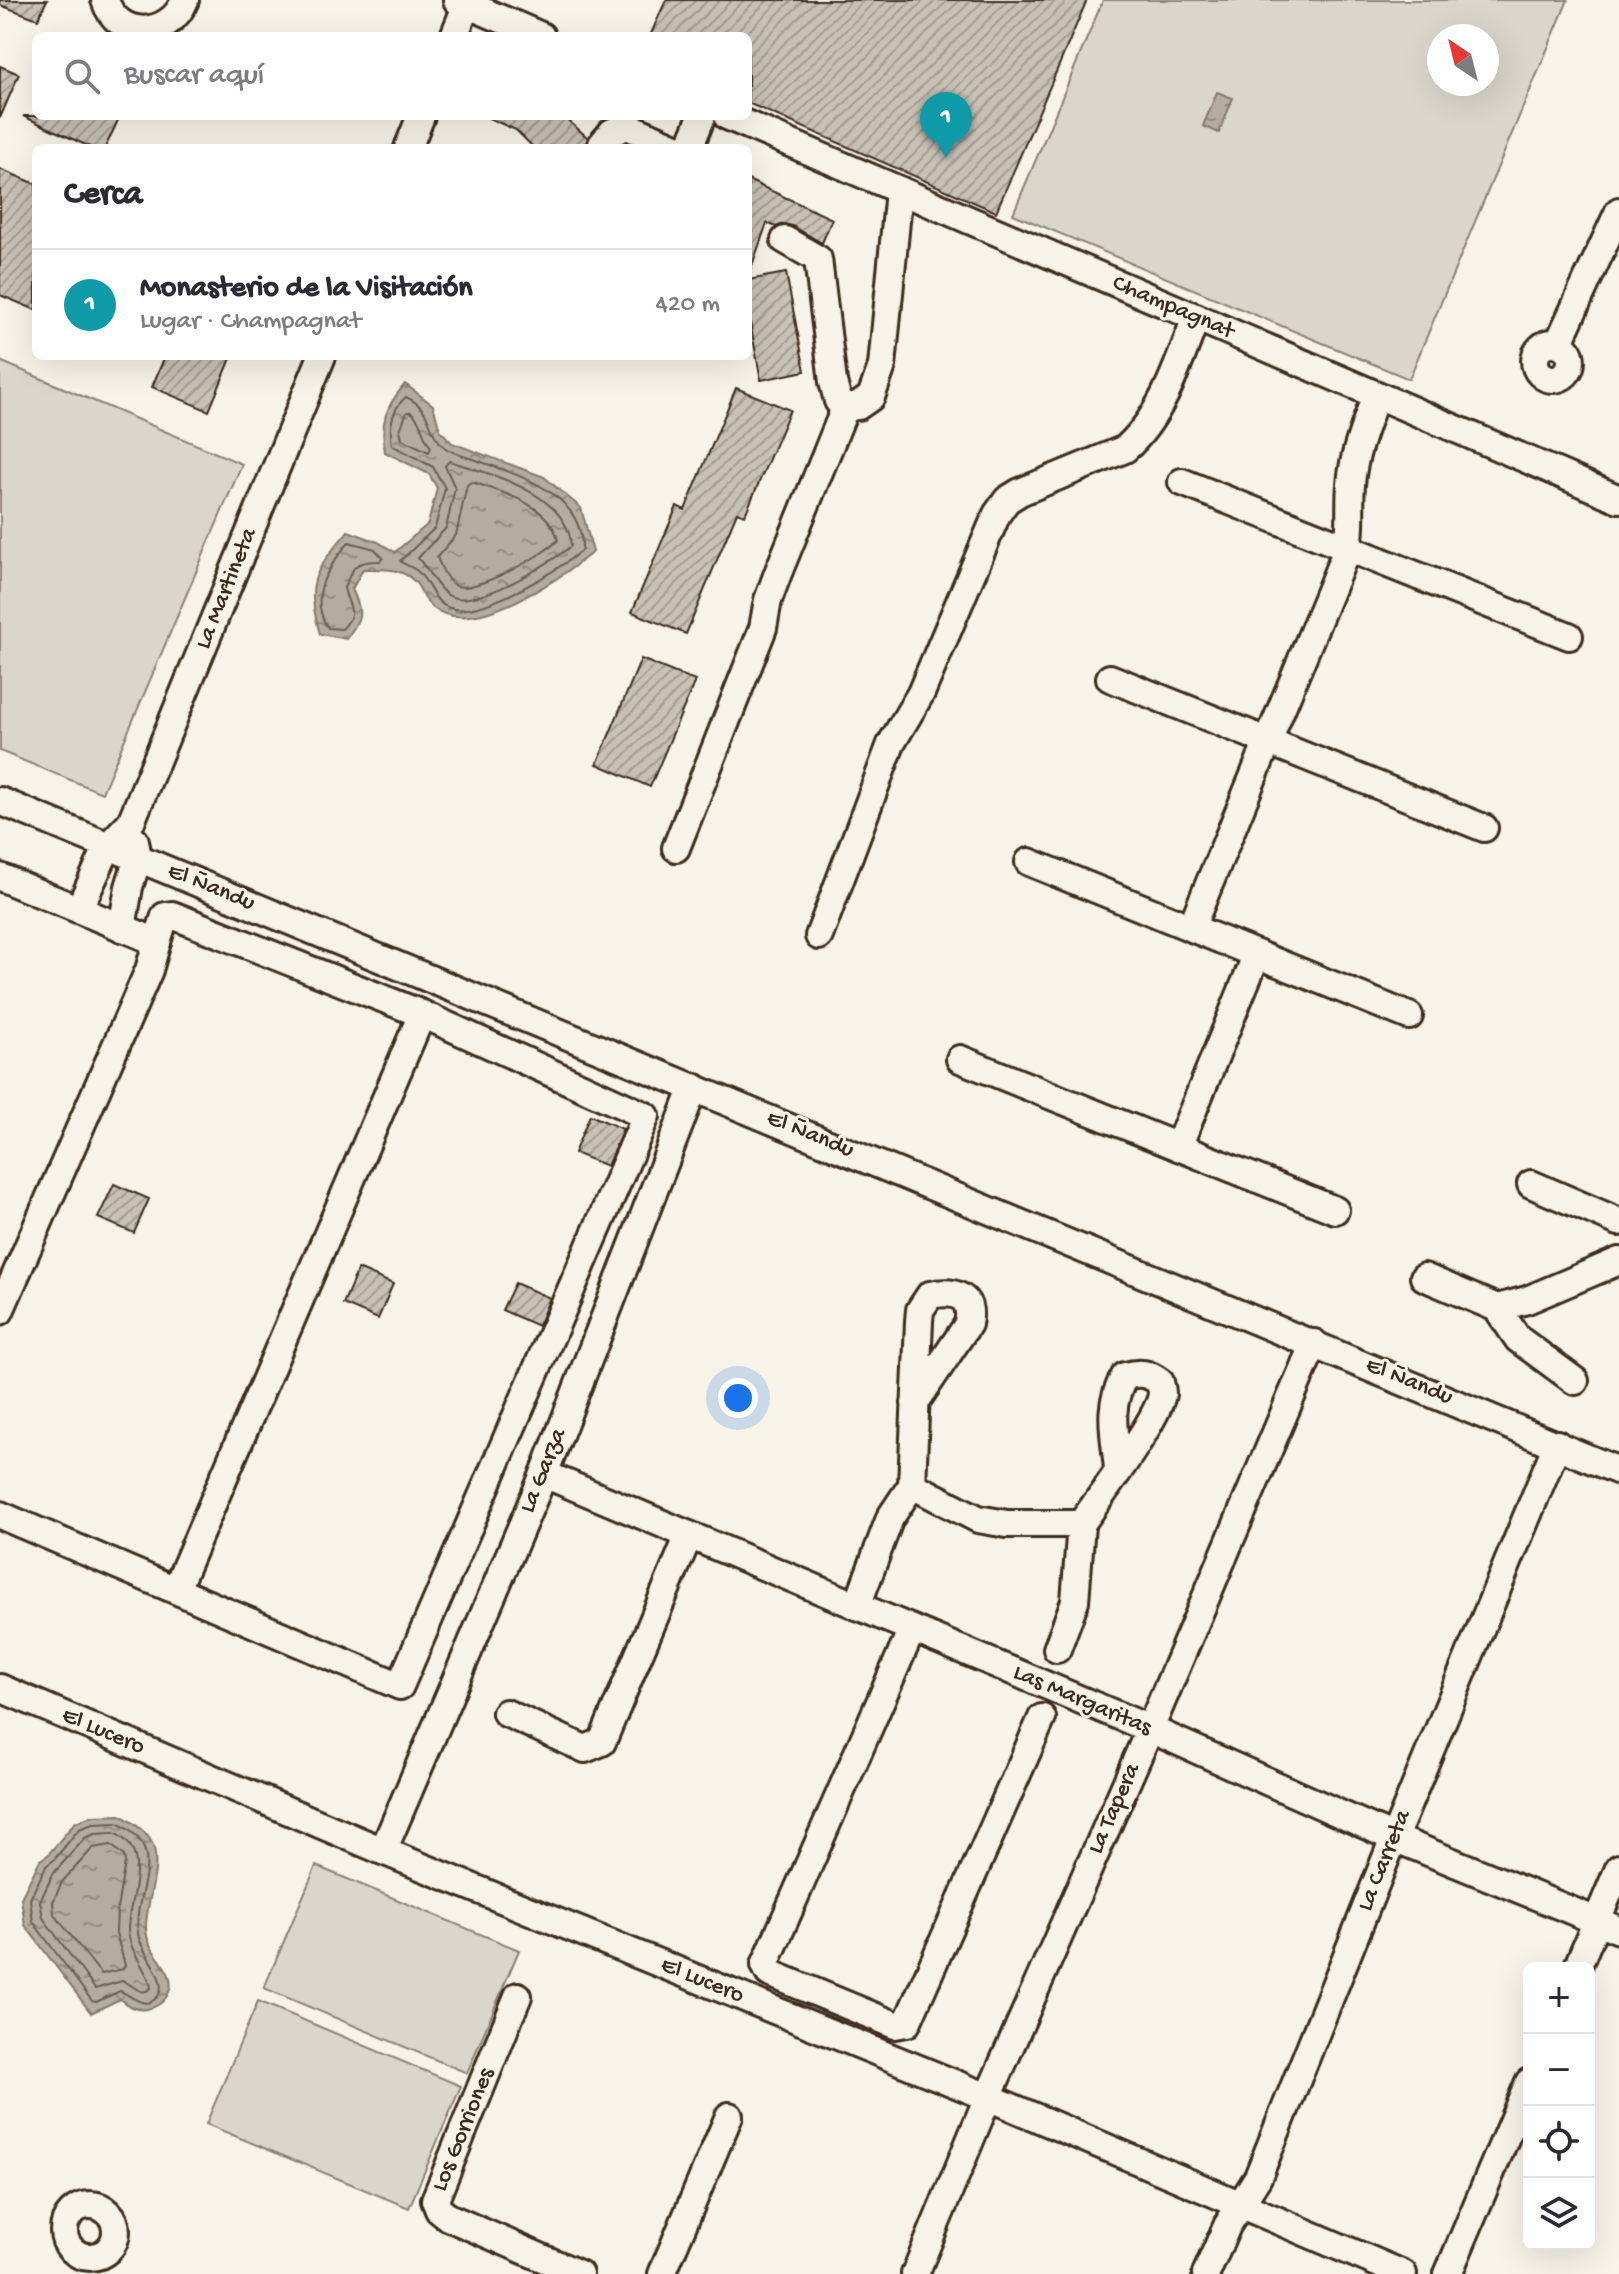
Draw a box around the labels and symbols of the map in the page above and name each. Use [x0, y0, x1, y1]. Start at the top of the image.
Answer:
north arrow [1427, 24, 1499, 96]
pin: 1 [920, 92, 972, 158]
street label: Champagnat [1108, 269, 1240, 348]
street label: La Martineta [190, 524, 265, 654]
street label: El Ñandu [163, 857, 259, 919]
street label: El Ñandu [762, 1104, 858, 1166]
street label: El Ñandu [1361, 1351, 1457, 1413]
your location [718, 1378, 758, 1418]
street label: La Garza [514, 1424, 574, 1518]
street label: Las Margaritas [1008, 1659, 1157, 1744]
street label: El Lucero [57, 1702, 149, 1762]
street label: La Tapera [1082, 1758, 1148, 1859]
street label: La Carreta [1352, 1806, 1419, 1916]
street label: El Lucero [656, 1951, 748, 2011]
street label: Los Gorriones [426, 2063, 502, 2196]

